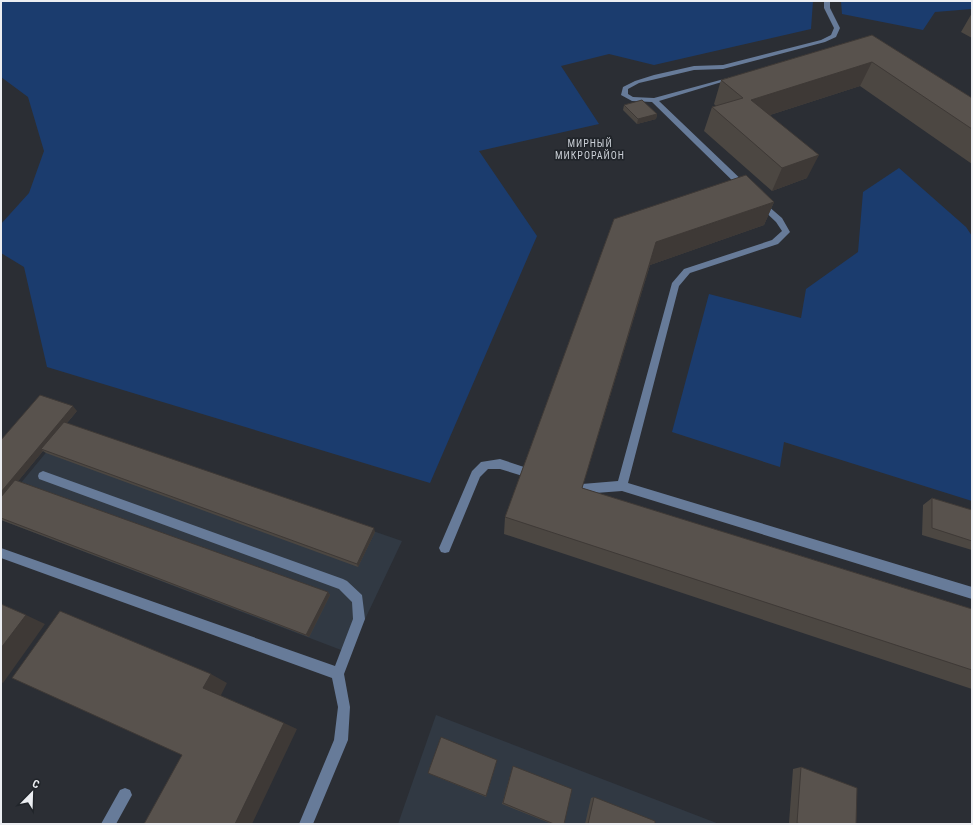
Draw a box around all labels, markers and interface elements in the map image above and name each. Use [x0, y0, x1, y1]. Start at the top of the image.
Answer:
district label: МИРНЫЙ МИКРОРАЙОН [555, 137, 625, 161]
north arrow [12, 773, 52, 813]
text: С [30, 777, 41, 791]

